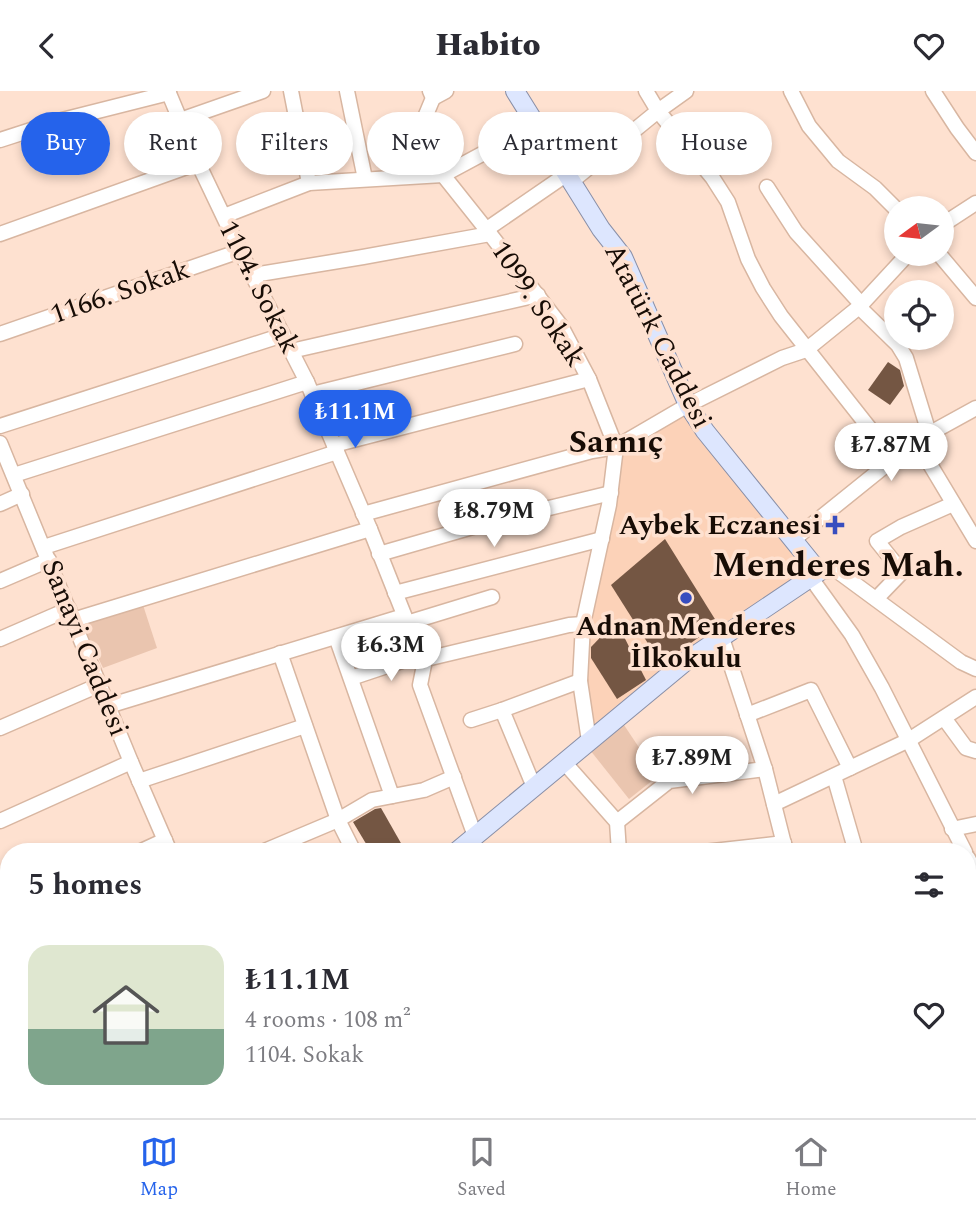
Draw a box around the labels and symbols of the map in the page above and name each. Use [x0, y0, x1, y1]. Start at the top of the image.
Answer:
north arrow [884, 196, 954, 266]
street label: 1104. Sokak [207, 213, 311, 361]
street label: 1099. Sokak [480, 232, 596, 376]
street label: Atatürk Caddesi [593, 236, 723, 436]
street label: 1166. Sokak [44, 248, 196, 336]
pin: ₺11.1M [298, 391, 412, 450]
district label: Sarnıç [569, 418, 663, 467]
pin: ₺7.87M [834, 423, 948, 483]
pin: ₺8.79M [437, 489, 551, 549]
place label: Aybek Eczanesi [619, 504, 821, 547]
marker: Aybek Eczanesi [827, 517, 843, 533]
district label: Menderes Mah. [712, 539, 964, 592]
street label: Sanayi Caddesi [30, 553, 140, 743]
marker: Adnan Menderes İlkokulu [678, 590, 694, 606]
place label: Adnan Menderes İlkokulu [576, 605, 796, 680]
pin: ₺6.3M [342, 623, 440, 683]
pin: ₺7.89M [635, 737, 749, 796]

